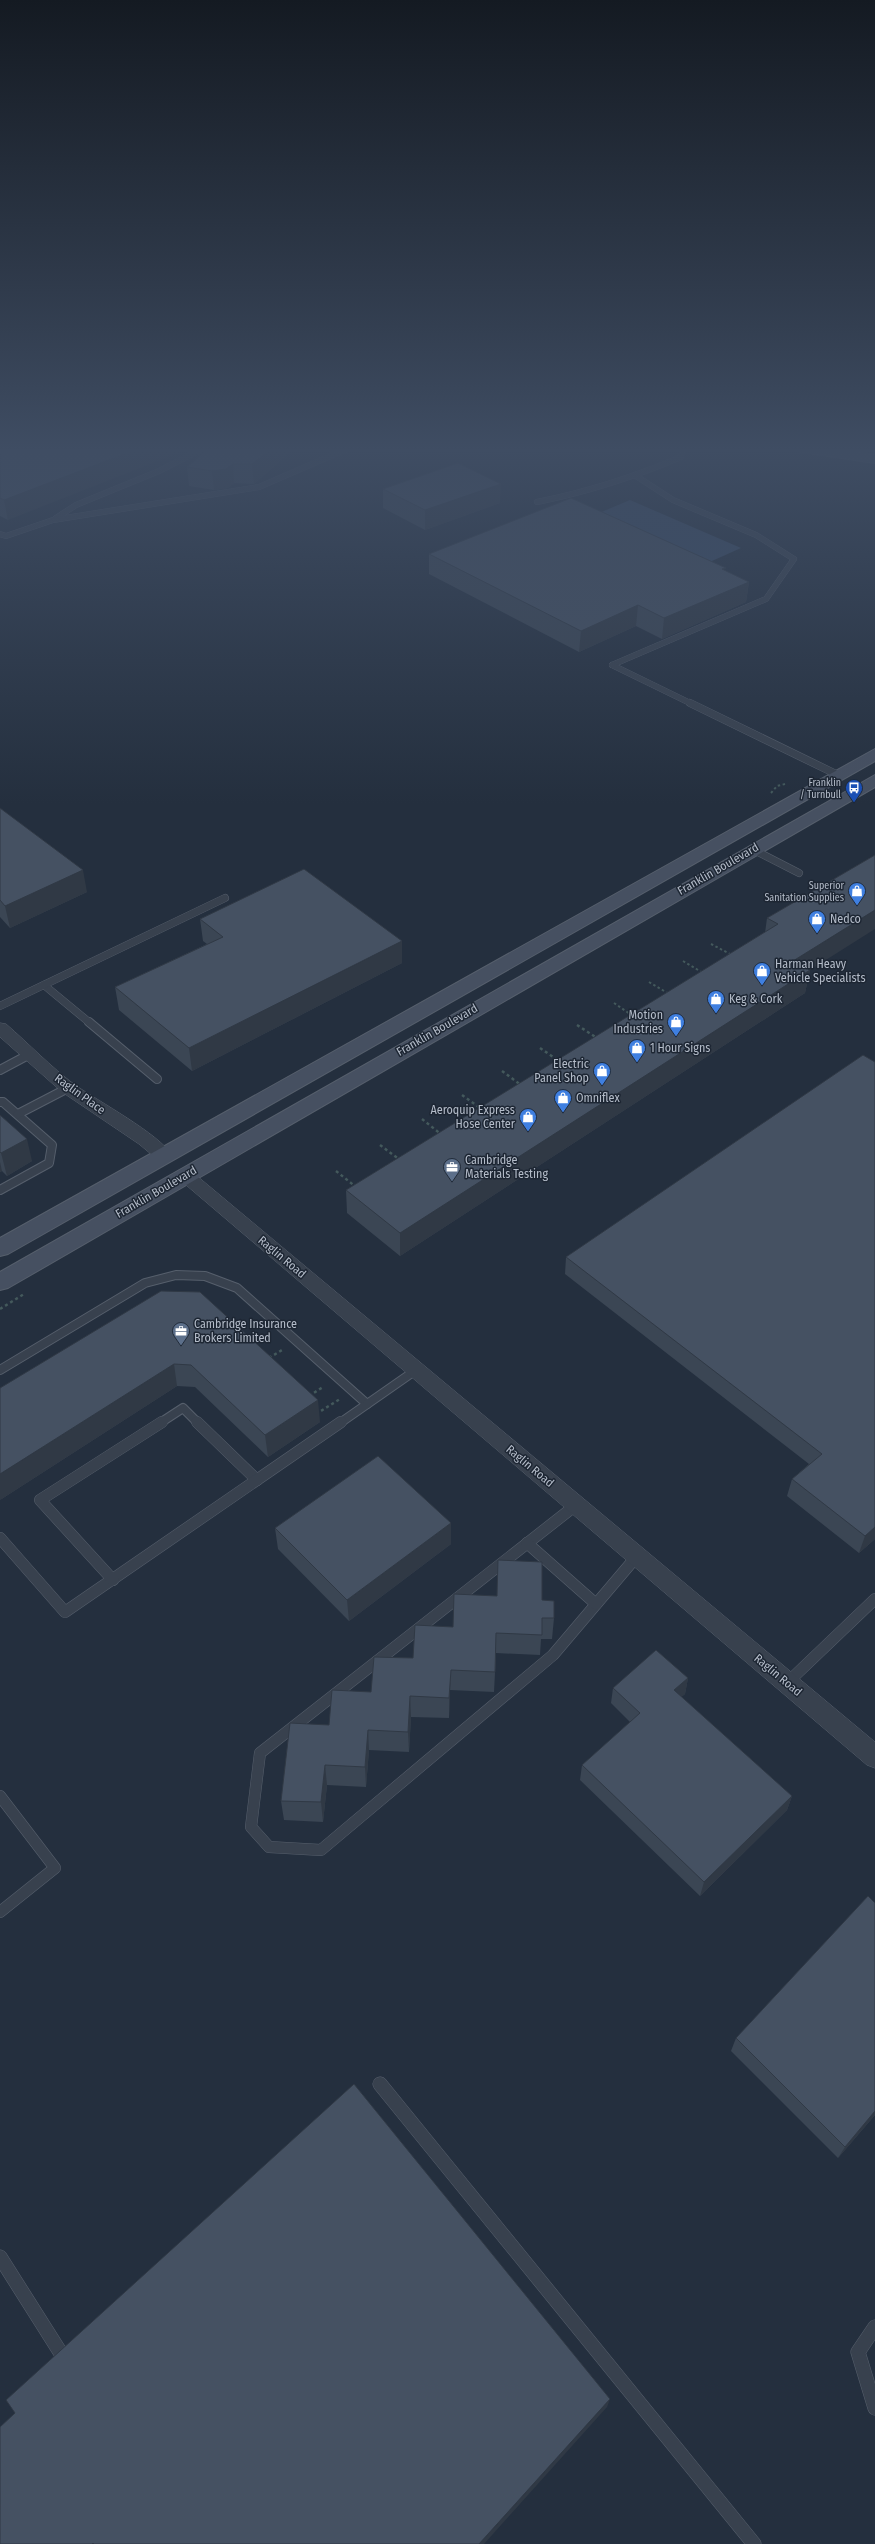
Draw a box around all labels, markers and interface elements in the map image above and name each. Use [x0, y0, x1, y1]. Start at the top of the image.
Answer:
place label: Franklin / Turnbull [800, 777, 841, 801]
bus stop icon: Franklin / Turnbull [844, 778, 864, 803]
street label: Franklin Boulevard [675, 840, 761, 898]
place label: Superior Sanitation Supplies [764, 880, 845, 904]
shop icon: Superior Sanitation Supplies [847, 881, 867, 906]
shop icon: Nedco [807, 909, 827, 934]
place label: Nedco [830, 912, 861, 926]
place label: Harman Heavy Vehicle Specialists [775, 957, 866, 985]
shop icon: Harman Heavy Vehicle Specialists [752, 961, 772, 986]
shop icon: Keg & Cork [706, 989, 726, 1014]
place label: Keg & Cork [729, 992, 783, 1006]
street label: Franklin Boulevard [394, 1001, 480, 1059]
place label: Motion Industries [614, 1008, 663, 1036]
shop icon: Motion Industries [666, 1012, 686, 1037]
shop icon: 1 Hour Signs [627, 1038, 647, 1063]
place label: 1 Hour Signs [650, 1041, 710, 1055]
place label: Electric Panel Shop [534, 1057, 589, 1085]
shop icon: Electric Panel Shop [592, 1061, 612, 1086]
street label: Raglin Place [52, 1071, 108, 1117]
shop icon: Omniflex [553, 1088, 573, 1113]
place label: Omniflex [576, 1091, 620, 1105]
place label: Aeroquip Express Hose Center [430, 1103, 516, 1131]
shop icon: Aeroquip Express Hose Center [518, 1107, 538, 1132]
place label: Cambridge Materials Testing [465, 1153, 548, 1181]
office icon: Cambridge Materials Testing [442, 1157, 462, 1182]
street label: Franklin Boulevard [113, 1163, 199, 1221]
street label: Raglin Road [255, 1233, 309, 1281]
place label: Cambridge Insurance Brokers Limited [194, 1317, 297, 1345]
office icon: Cambridge Insurance Brokers Limited [171, 1321, 191, 1346]
street label: Raglin Road [503, 1442, 557, 1490]
street label: Raglin Road [751, 1651, 805, 1699]

